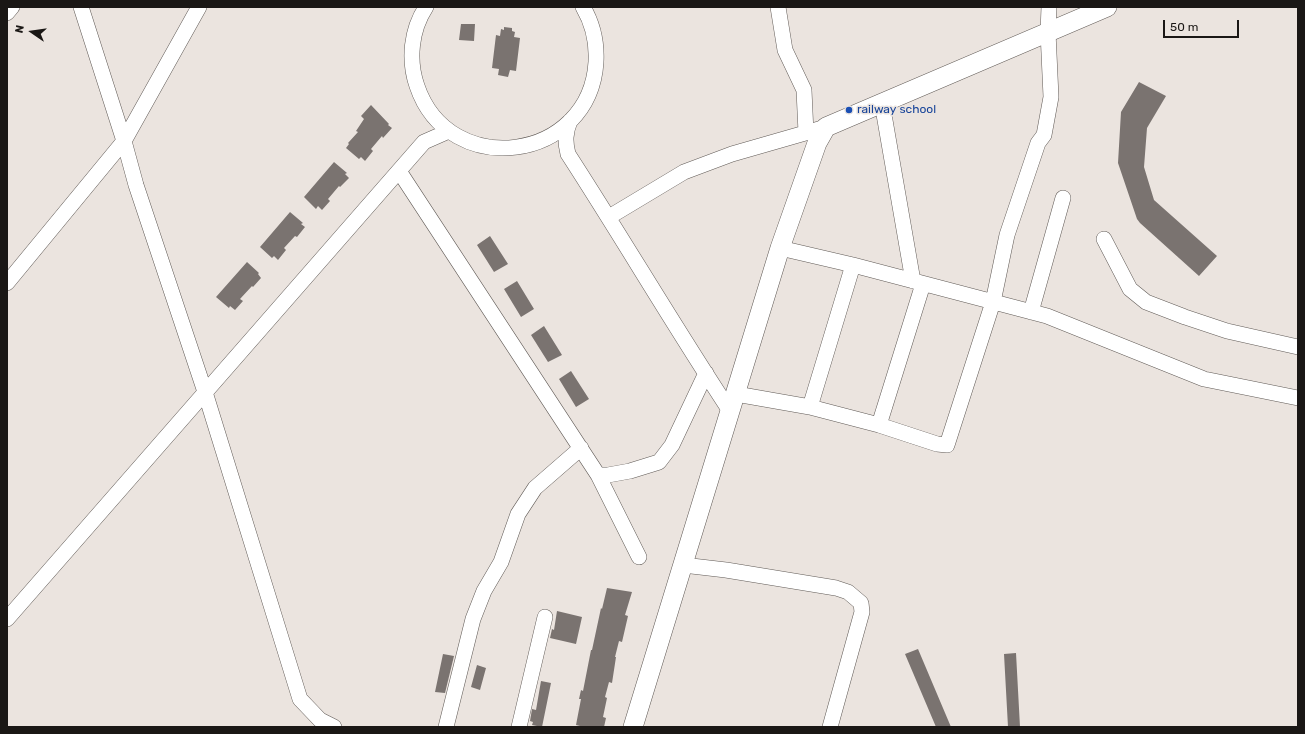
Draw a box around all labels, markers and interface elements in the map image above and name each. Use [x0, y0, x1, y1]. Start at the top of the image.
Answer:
north arrow [12, 12, 52, 52]
scale bar [1165, 12, 1241, 38]
text: 50 m [1170, 20, 1198, 34]
text: N [13, 24, 27, 35]
place label: railway school [857, 103, 936, 117]
marker: railway school [844, 105, 854, 115]

